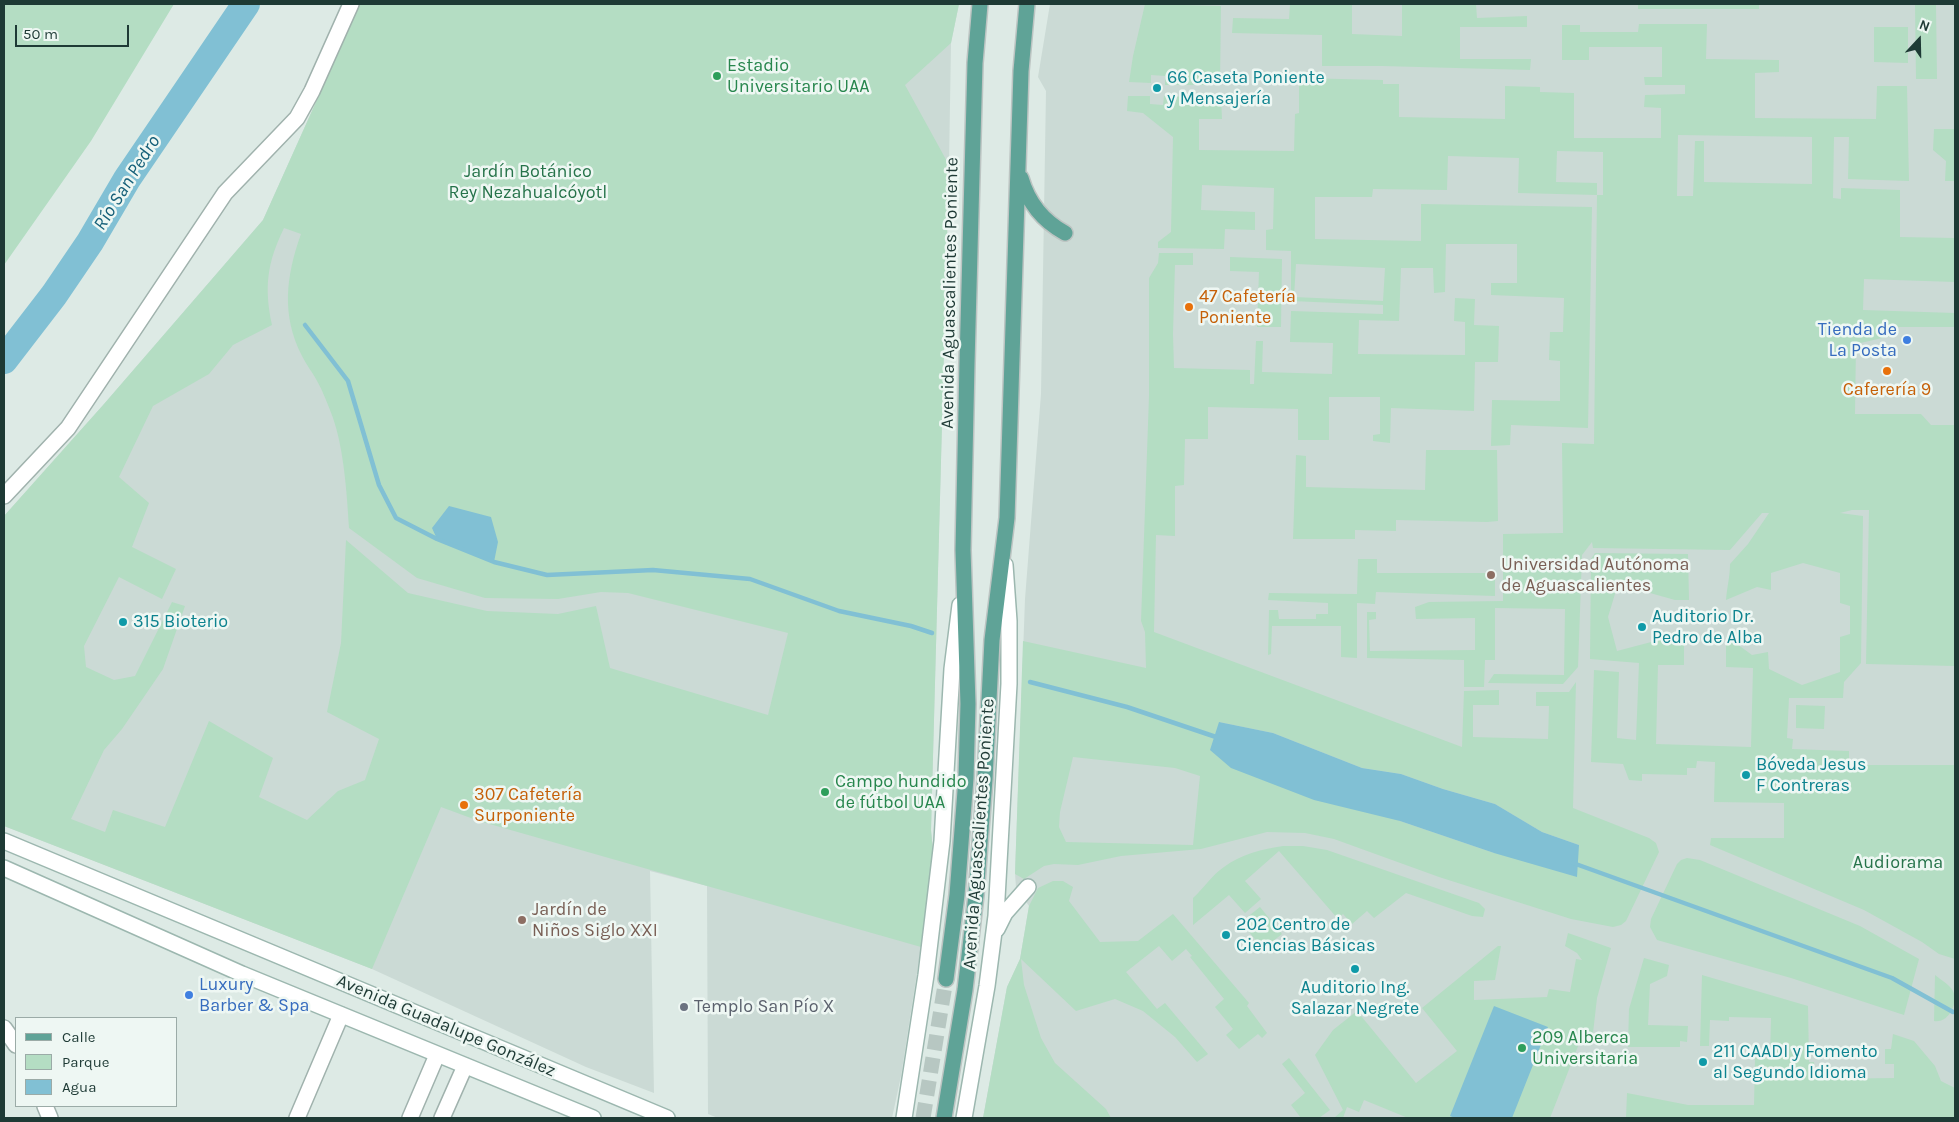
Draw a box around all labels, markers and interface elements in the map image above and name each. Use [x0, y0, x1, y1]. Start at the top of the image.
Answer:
scale bar [18, 15, 131, 47]
north arrow [1894, 15, 1944, 65]
text: N [1917, 16, 1932, 35]
text: 50 m [23, 25, 58, 43]
place label: Estadio Universitario UAA [727, 55, 870, 98]
place label: 66 Caseta Poniente y Mensajería [1167, 67, 1325, 110]
marker: Estadio Universitario UAA [711, 70, 723, 82]
marker: 66 Caseta Poniente y Mensajería [1151, 82, 1163, 94]
water label: Río San Pedro [89, 131, 165, 235]
street label: Avenida Aguascalientes Poniente [937, 157, 963, 429]
park label: Jardín Botánico Rey Nezahualcóyotl [449, 161, 607, 203]
place label: 47 Cafetería Poniente [1199, 286, 1296, 328]
marker: 47 Cafetería Poniente [1183, 301, 1195, 313]
place label: Tienda de La Posta [1818, 319, 1897, 362]
marker: Tienda de La Posta [1901, 334, 1913, 346]
marker: Caferería 9 [1881, 365, 1893, 377]
place label: Caferería 9 [1843, 379, 1931, 401]
place label: Universidad Autónoma de Aguascalientes [1501, 554, 1689, 596]
marker: Universidad Autónoma de Aguascalientes [1485, 569, 1497, 581]
place label: Auditorio Dr. Pedro de Alba [1652, 606, 1763, 649]
place label: 315 Bioterio [133, 611, 228, 633]
marker: 315 Bioterio [117, 616, 129, 628]
marker: Auditorio Dr. Pedro de Alba [1636, 621, 1648, 633]
street label: Avenida Aguascalientes Poniente [959, 698, 999, 970]
place label: Bóveda Jesus F Contreras [1756, 754, 1866, 796]
marker: Bóveda Jesus F Contreras [1740, 769, 1752, 781]
place label: Campo hundido de fútbol UAA [835, 771, 967, 814]
place label: 307 Cafetería Surponiente [474, 784, 582, 826]
marker: Campo hundido de fútbol UAA [819, 786, 831, 798]
marker: 307 Cafetería Surponiente [458, 799, 470, 811]
park label: Audiorama [1853, 852, 1943, 874]
place label: Jardín de Niños Siglo XXI [532, 899, 658, 942]
marker: Jardín de Niños Siglo XXI [516, 914, 528, 926]
place label: 202 Centro de Ciencias Básicas [1236, 914, 1375, 956]
marker: 202 Centro de Ciencias Básicas [1220, 929, 1232, 941]
marker: Auditorio Ing. Salazar Negrete [1349, 963, 1361, 975]
street label: Avenida Guadalupe González [333, 970, 559, 1082]
place label: Luxury Barber & Spa [199, 974, 309, 1016]
place label: Auditorio Ing. Salazar Negrete [1291, 977, 1419, 1020]
marker: Luxury Barber & Spa [183, 989, 195, 1001]
place label: Templo San Pío X [694, 996, 834, 1018]
marker: Templo San Pío X [678, 1001, 690, 1013]
legend [15, 1017, 178, 1107]
place label: 209 Alberca Universitaria [1532, 1027, 1638, 1070]
text: Calle [62, 1028, 96, 1046]
place label: 211 CAADI y Fomento al Segundo Idioma [1713, 1041, 1877, 1084]
marker: 209 Alberca Universitaria [1516, 1042, 1528, 1054]
text: Parque [62, 1053, 110, 1071]
marker: 211 CAADI y Fomento al Segundo Idioma [1697, 1056, 1709, 1068]
text: Agua [62, 1078, 96, 1096]

